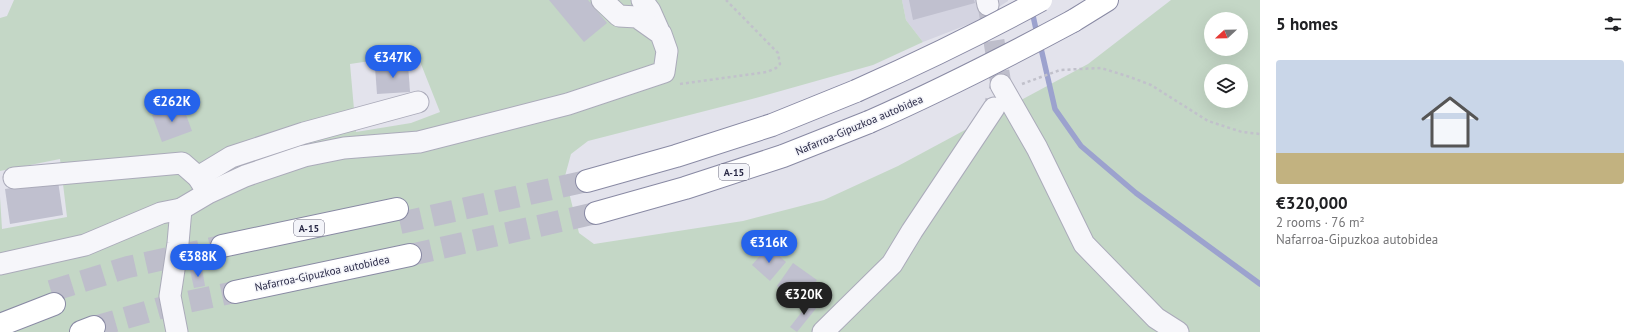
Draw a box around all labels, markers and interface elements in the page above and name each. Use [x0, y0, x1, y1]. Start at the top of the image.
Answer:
north arrow [1204, 12, 1248, 56]
map controls [1204, 12, 1248, 108]
text: 5 homes [1276, 13, 1338, 35]
icon: filters [1602, 13, 1624, 35]
pin: €347K [365, 45, 421, 79]
text: €347K [374, 49, 412, 66]
button: layers [1204, 64, 1248, 108]
icon: home [1414, 86, 1486, 158]
pin: €262K [144, 89, 200, 123]
street label: Nafarroa-Gipuzkoa autobidea [793, 92, 925, 158]
text: €262K [153, 93, 191, 110]
road number: A-15 [719, 164, 749, 180]
text: €320,000 [1276, 192, 1348, 214]
text: 2 rooms · 76 m² [1276, 214, 1365, 231]
road number: A-15 [294, 220, 324, 236]
pin: €316K [741, 230, 797, 264]
text: Nafarroa-Gipuzkoa autobidea [1276, 231, 1438, 248]
text: €316K [750, 234, 788, 251]
pin: €388K [170, 244, 226, 278]
text: €388K [179, 248, 217, 265]
street label: Nafarroa-Gipuzkoa autobidea [253, 252, 391, 294]
pin: €320K [776, 282, 832, 316]
text: €320K [785, 286, 823, 303]

